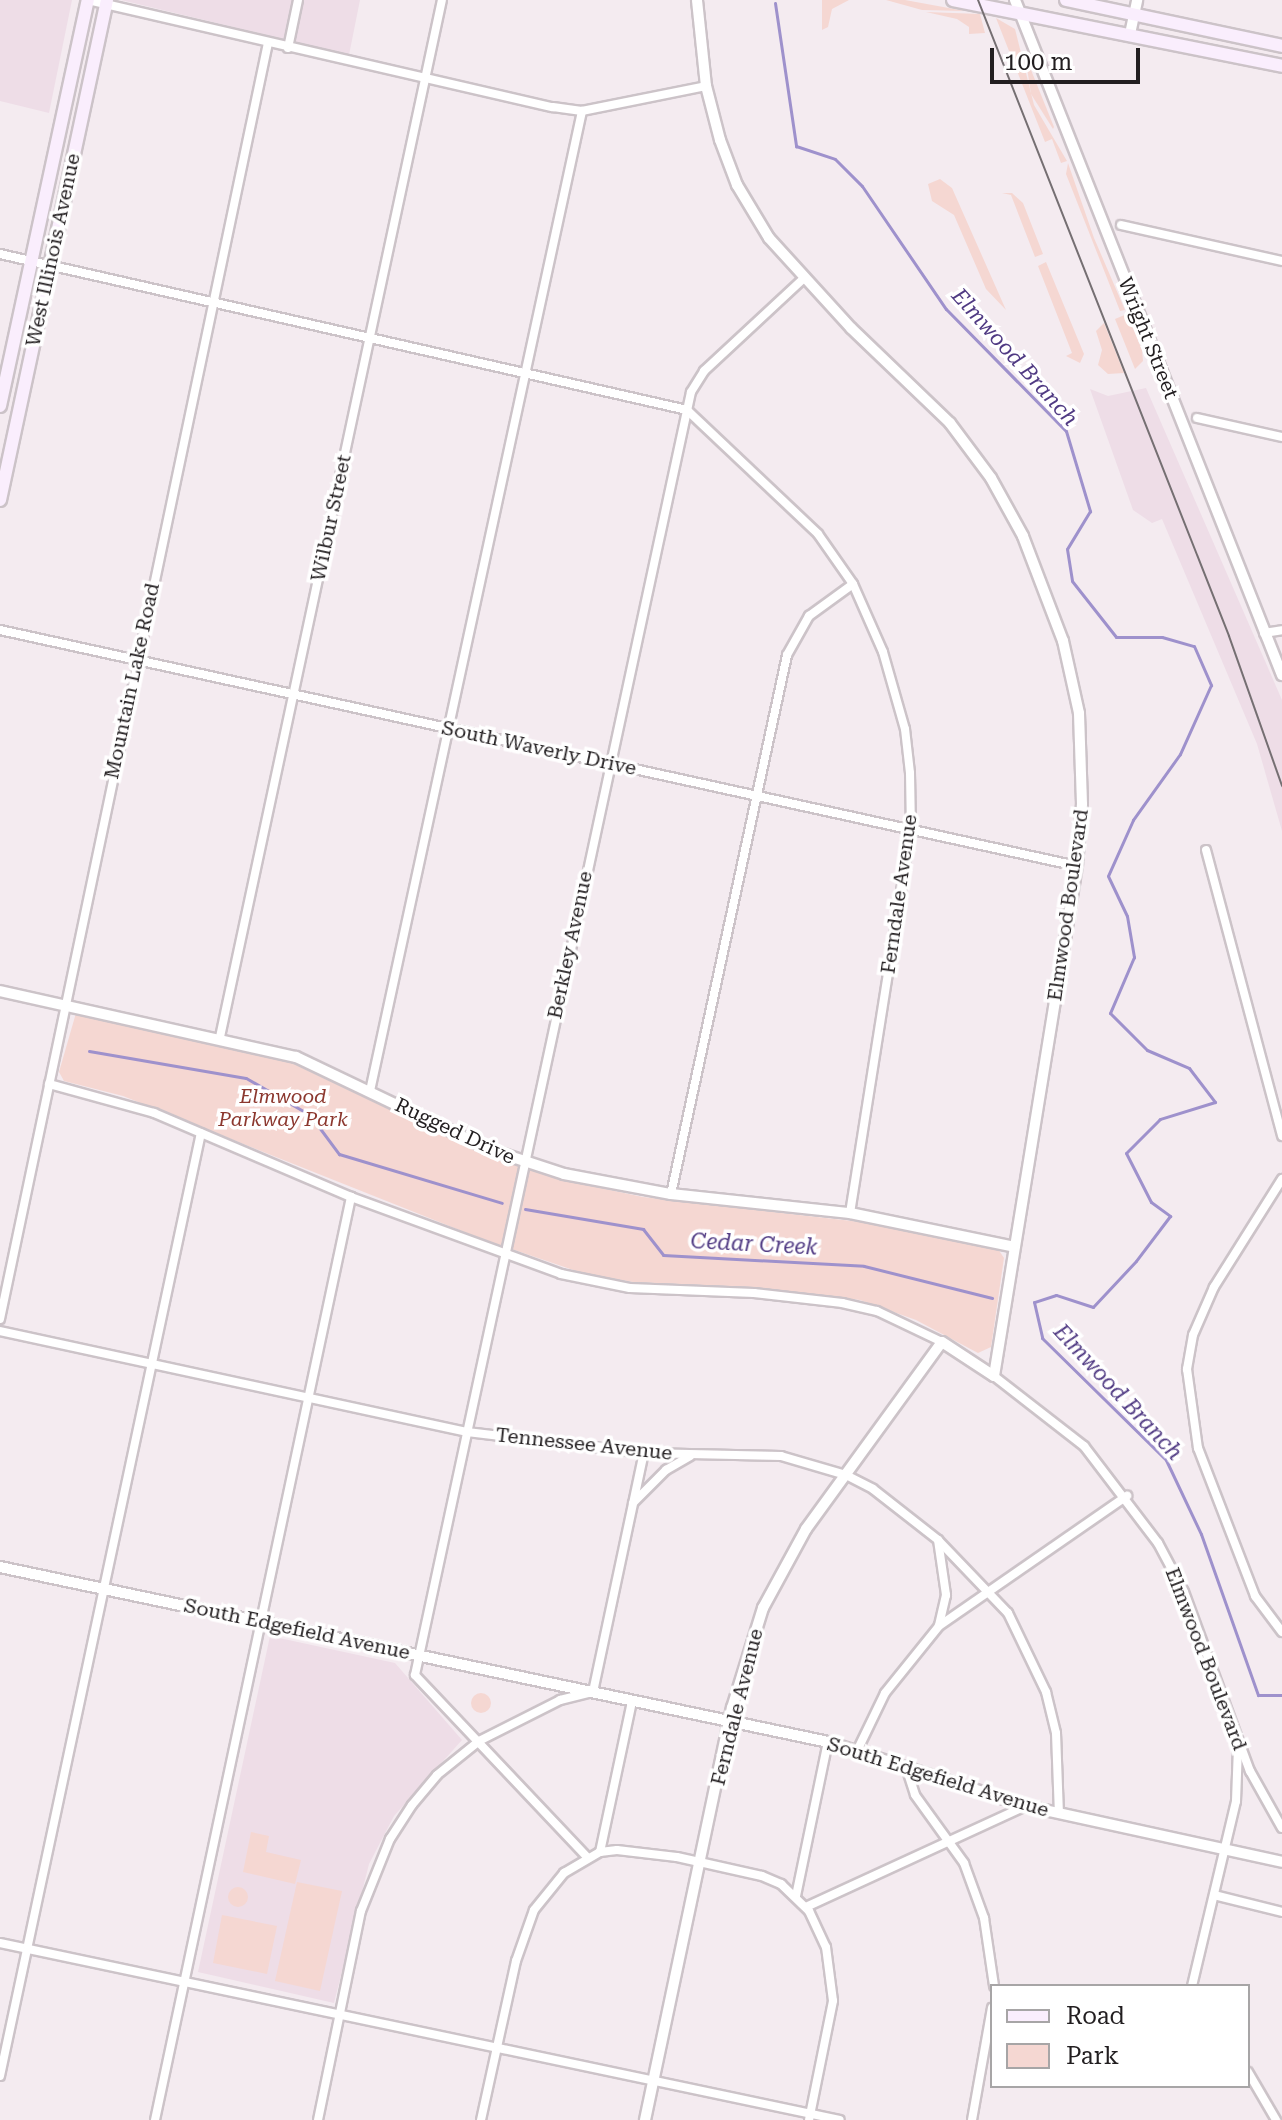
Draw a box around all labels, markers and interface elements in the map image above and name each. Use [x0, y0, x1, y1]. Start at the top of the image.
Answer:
scale bar [994, 32, 1144, 82]
text: 100 m [1004, 48, 1072, 76]
street label: West Illinois Avenue [21, 151, 85, 349]
street label: Wright Street [1113, 274, 1183, 402]
water label: Elmwood Branch [946, 283, 1084, 431]
street label: Wilbur Street [306, 452, 356, 584]
street label: Mountain Lake Road [99, 581, 165, 781]
street label: South Waverly Drive [439, 716, 639, 780]
street label: Elmwood Boulevard [1043, 807, 1093, 1003]
street label: Ferndale Avenue [876, 813, 922, 975]
street label: Berkley Avenue [543, 869, 597, 1021]
park label: Elmwood Parkway Park [218, 1085, 348, 1132]
street label: Rugged Drive [391, 1093, 519, 1169]
water label: Cedar Creek [690, 1227, 818, 1261]
water label: Elmwood Branch [1048, 1319, 1188, 1465]
street label: Tennessee Avenue [495, 1423, 673, 1465]
street label: Elmwood Boulevard [1160, 1564, 1252, 1754]
street label: South Edgefield Avenue [182, 1593, 412, 1665]
street label: Ferndale Avenue [706, 1626, 768, 1788]
street label: South Edgefield Avenue [824, 1732, 1052, 1822]
legend [990, 1984, 1250, 2088]
text: Road [1066, 2002, 1125, 2030]
text: Park [1066, 2042, 1119, 2070]

